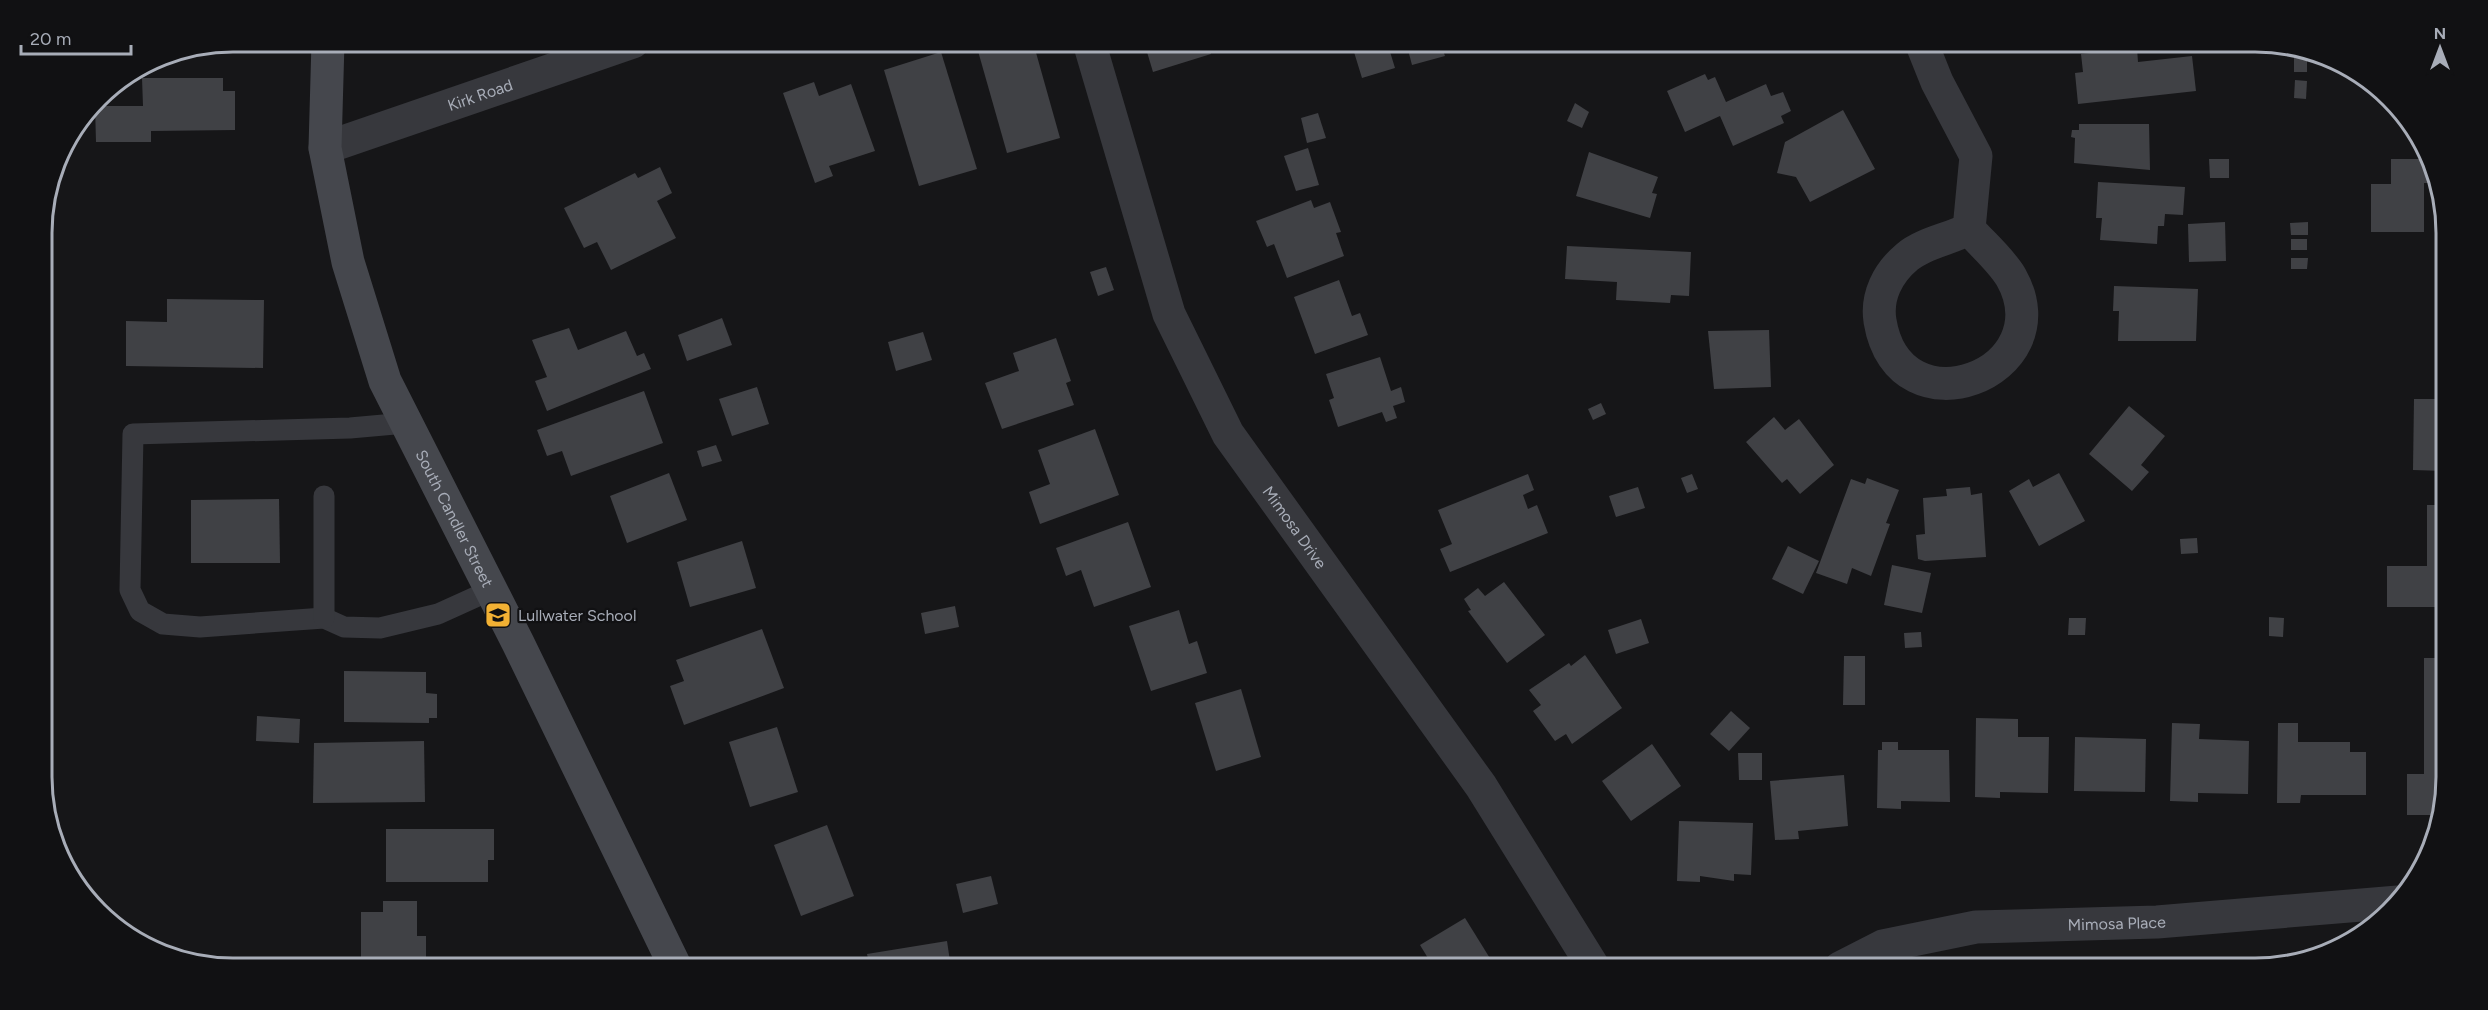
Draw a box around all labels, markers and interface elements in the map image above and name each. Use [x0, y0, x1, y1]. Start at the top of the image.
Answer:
scale bar [21, 18, 130, 56]
north arrow [2410, 18, 2470, 78]
text: N [2434, 24, 2446, 43]
text: 20 m [30, 28, 71, 50]
street label: Kirk Road [445, 75, 515, 115]
street label: South Candler Street [412, 447, 497, 590]
street label: Mimosa Drive [1259, 483, 1331, 573]
school or university icon: Lullwater School [483, 600, 513, 630]
place label: Lullwater School [518, 606, 636, 625]
street label: Mimosa Place [2067, 912, 2167, 934]

